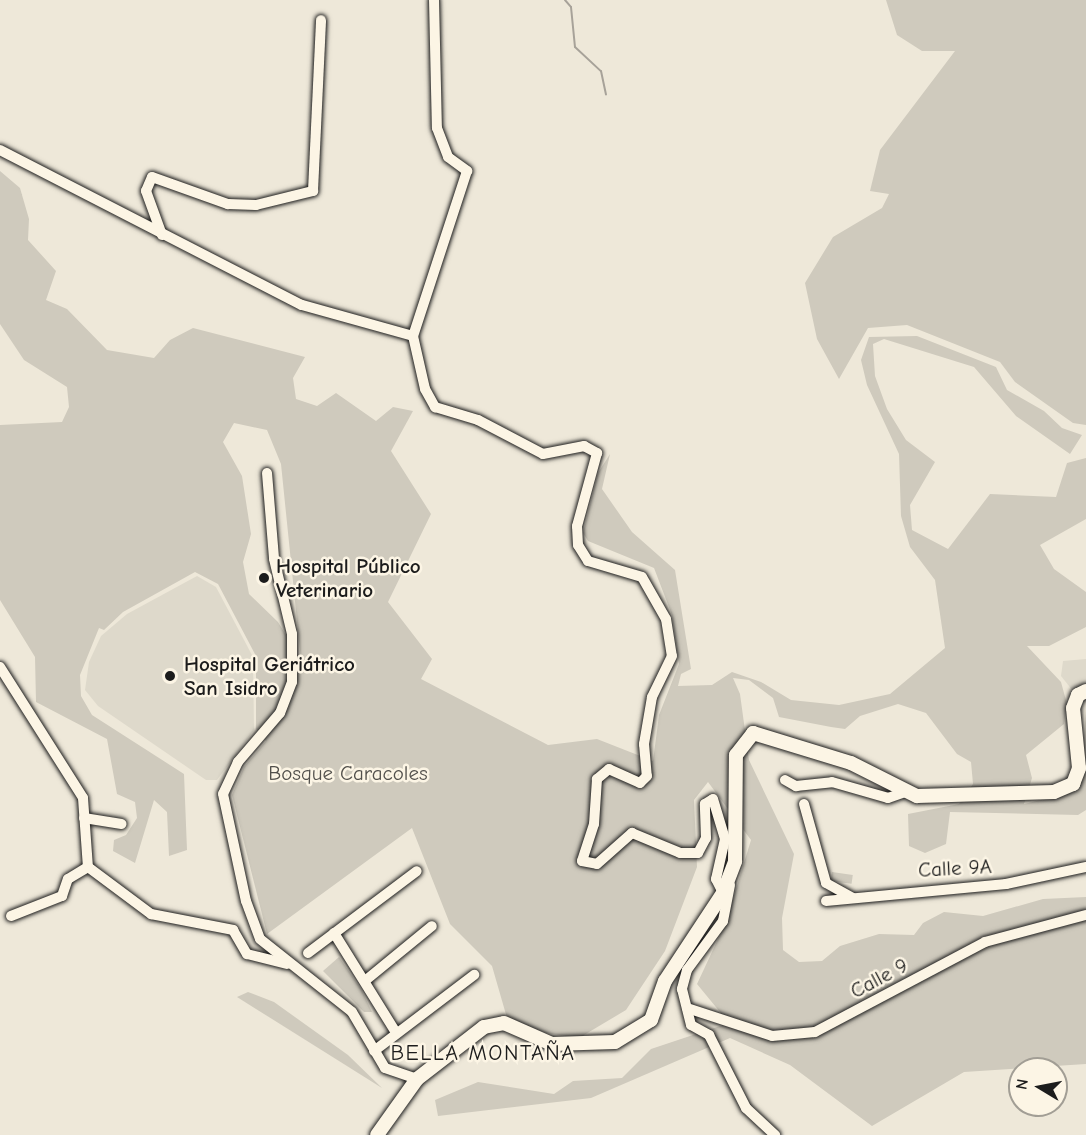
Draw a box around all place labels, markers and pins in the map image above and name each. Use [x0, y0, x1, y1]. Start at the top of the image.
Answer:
place label: Hospital Público Veterinario [276, 553, 421, 603]
marker: Hospital Público Veterinario [257, 571, 271, 585]
place label: Hospital Geriátrico San Isidro [184, 651, 355, 701]
marker: Hospital Geriátrico San Isidro [161, 667, 179, 685]

